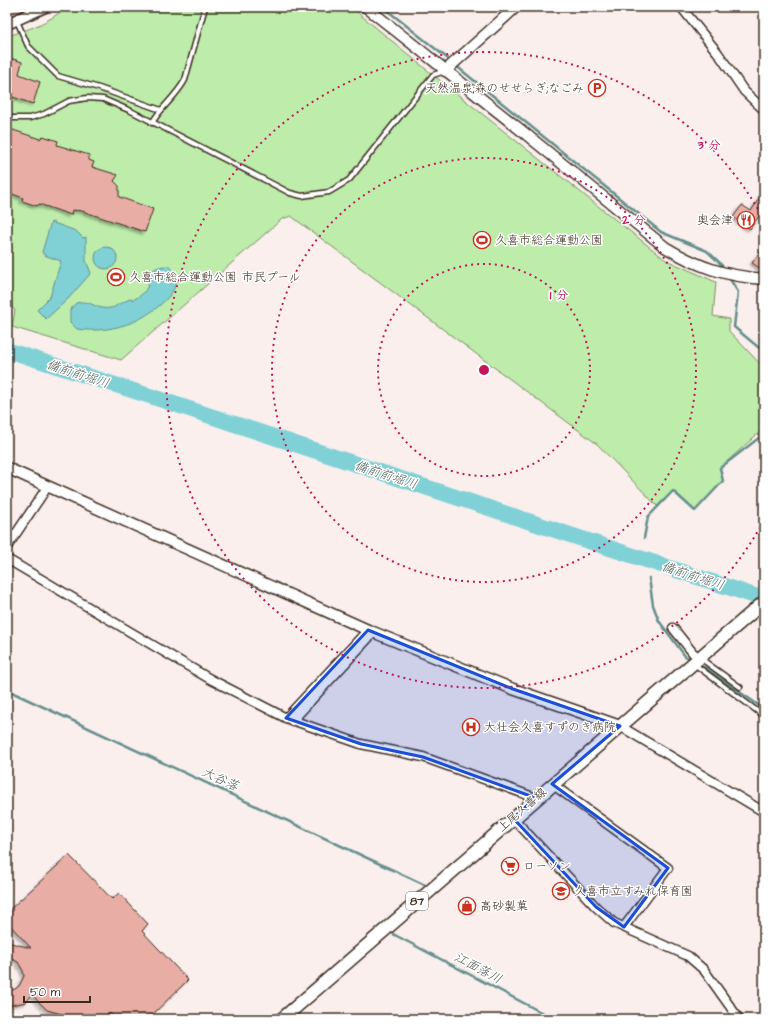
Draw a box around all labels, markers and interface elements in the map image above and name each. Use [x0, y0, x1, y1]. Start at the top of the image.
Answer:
parking icon: 天然温泉;森のせせらぎ;なごみ [587, 78, 607, 98]
place label: 天然温泉;森のせせらぎ;なごみ [425, 80, 584, 97]
text: 3 分 [697, 137, 720, 154]
restaurant icon: 奥会津 [736, 210, 756, 230]
text: 2 分 [621, 212, 646, 229]
place label: 奥会津 [697, 212, 733, 229]
sports icon: 久喜市総合運動公園 [472, 230, 492, 250]
place label: 久喜市総合運動公園 [495, 232, 603, 249]
sports icon: 久喜市総合運動公園 市民プール [106, 267, 126, 287]
place label: 久喜市総合運動公園 市民プール [129, 269, 300, 286]
text: 1 分 [550, 287, 568, 304]
water label: 備前前堀川 [44, 355, 112, 393]
centre of rings [477, 363, 491, 377]
water label: 備前前堀川 [352, 456, 420, 494]
water label: 備前前堀川 [659, 557, 727, 595]
hospital icon: 大壮会久喜すずのき病院 [461, 717, 481, 737]
place label: 大壮会久喜すずのき病院 [484, 719, 616, 736]
water label: 大谷落 [199, 763, 242, 796]
street label: 上尾久喜線 [494, 784, 550, 836]
supermarket icon: ローソン [500, 856, 520, 876]
place label: ローソン [523, 858, 571, 875]
school or university icon: 久喜市立すみれ保育園 [551, 881, 571, 901]
place label: 久喜市立すみれ保育園 [574, 883, 693, 900]
road number: 87 [406, 892, 428, 910]
shop icon: 高砂製菓 [457, 896, 477, 916]
place label: 高砂製菓 [480, 898, 528, 915]
water label: 江面落川 [451, 948, 505, 988]
scale bar [24, 978, 90, 1004]
text: 50 m [30, 984, 61, 1001]

